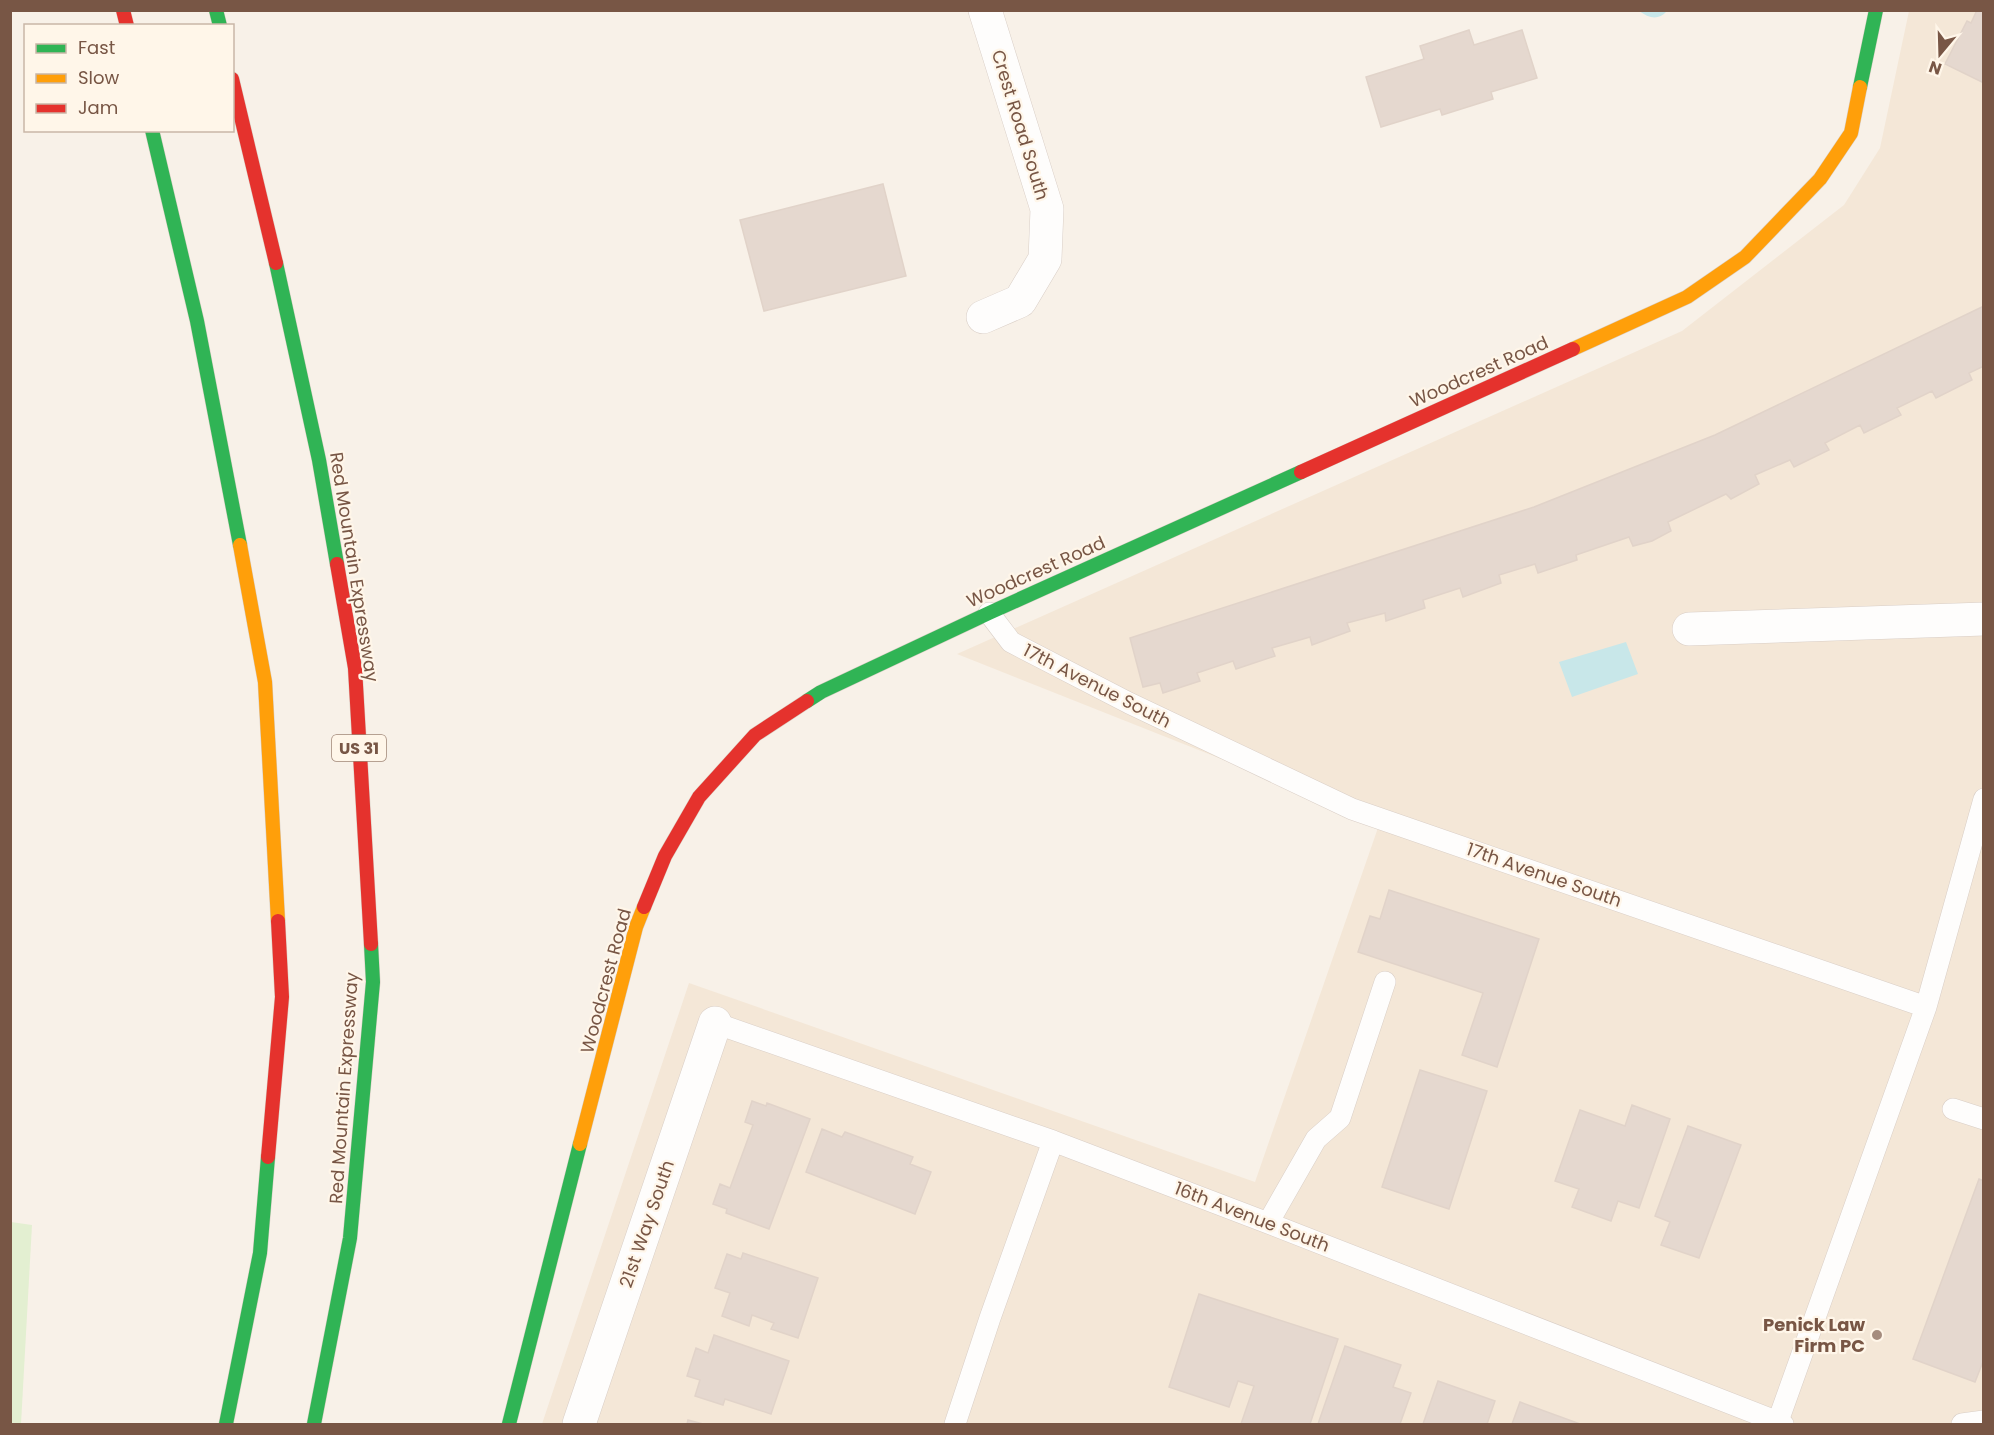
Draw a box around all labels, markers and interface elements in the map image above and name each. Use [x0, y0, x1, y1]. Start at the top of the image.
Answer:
legend [24, 24, 234, 132]
north arrow [1910, 24, 1970, 84]
text: Fast [78, 35, 115, 60]
street label: Crest Road South [986, 47, 1055, 203]
text: N [1926, 55, 1945, 81]
text: Slow [78, 65, 120, 90]
text: Jam [78, 95, 118, 120]
street label: Woodcrest Road [1406, 330, 1552, 413]
street label: Red Mountain Expressway [324, 450, 385, 684]
street label: Woodcrest Road [963, 530, 1109, 613]
street label: 17th Avenue South [1019, 638, 1175, 734]
road number: US 31 [332, 735, 386, 761]
street label: 17th Avenue South [1463, 836, 1625, 913]
street label: Woodcrest Road [574, 906, 637, 1056]
street label: Red Mountain Expressway [323, 971, 364, 1205]
street label: 21st Way South [613, 1157, 680, 1291]
street label: 16th Avenue South [1171, 1175, 1333, 1258]
place label: Penick Law Firm PC [1763, 1312, 1865, 1358]
marker: Penick Law Firm PC [1870, 1328, 1884, 1342]

